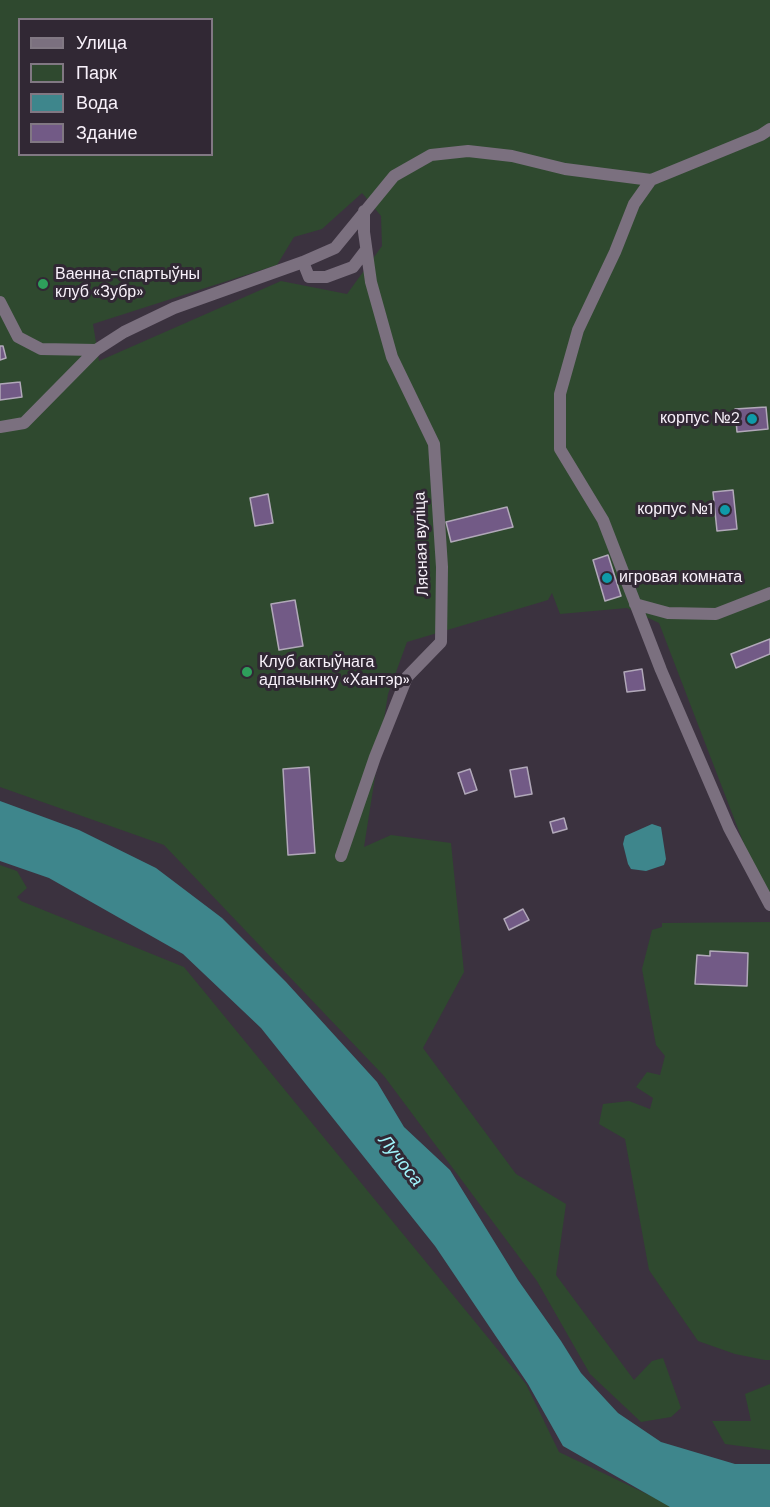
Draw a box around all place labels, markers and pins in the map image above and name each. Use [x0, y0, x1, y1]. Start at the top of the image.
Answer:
place label: Ваенна-спартыўны клуб «Зубр» [55, 265, 200, 303]
marker: Ваенна-спартыўны клуб «Зубр» [36, 277, 50, 291]
place label: корпус №2 [660, 409, 740, 429]
marker: корпус №2 [745, 412, 759, 426]
place label: корпус №1 [637, 500, 713, 520]
marker: корпус №1 [718, 503, 732, 517]
place label: игровая комната [619, 568, 742, 588]
marker: игровая комната [600, 571, 614, 585]
place label: Клуб актыўнага адпачынку «Хантэр» [259, 653, 410, 691]
marker: Клуб актыўнага адпачынку «Хантэр» [240, 665, 254, 679]

